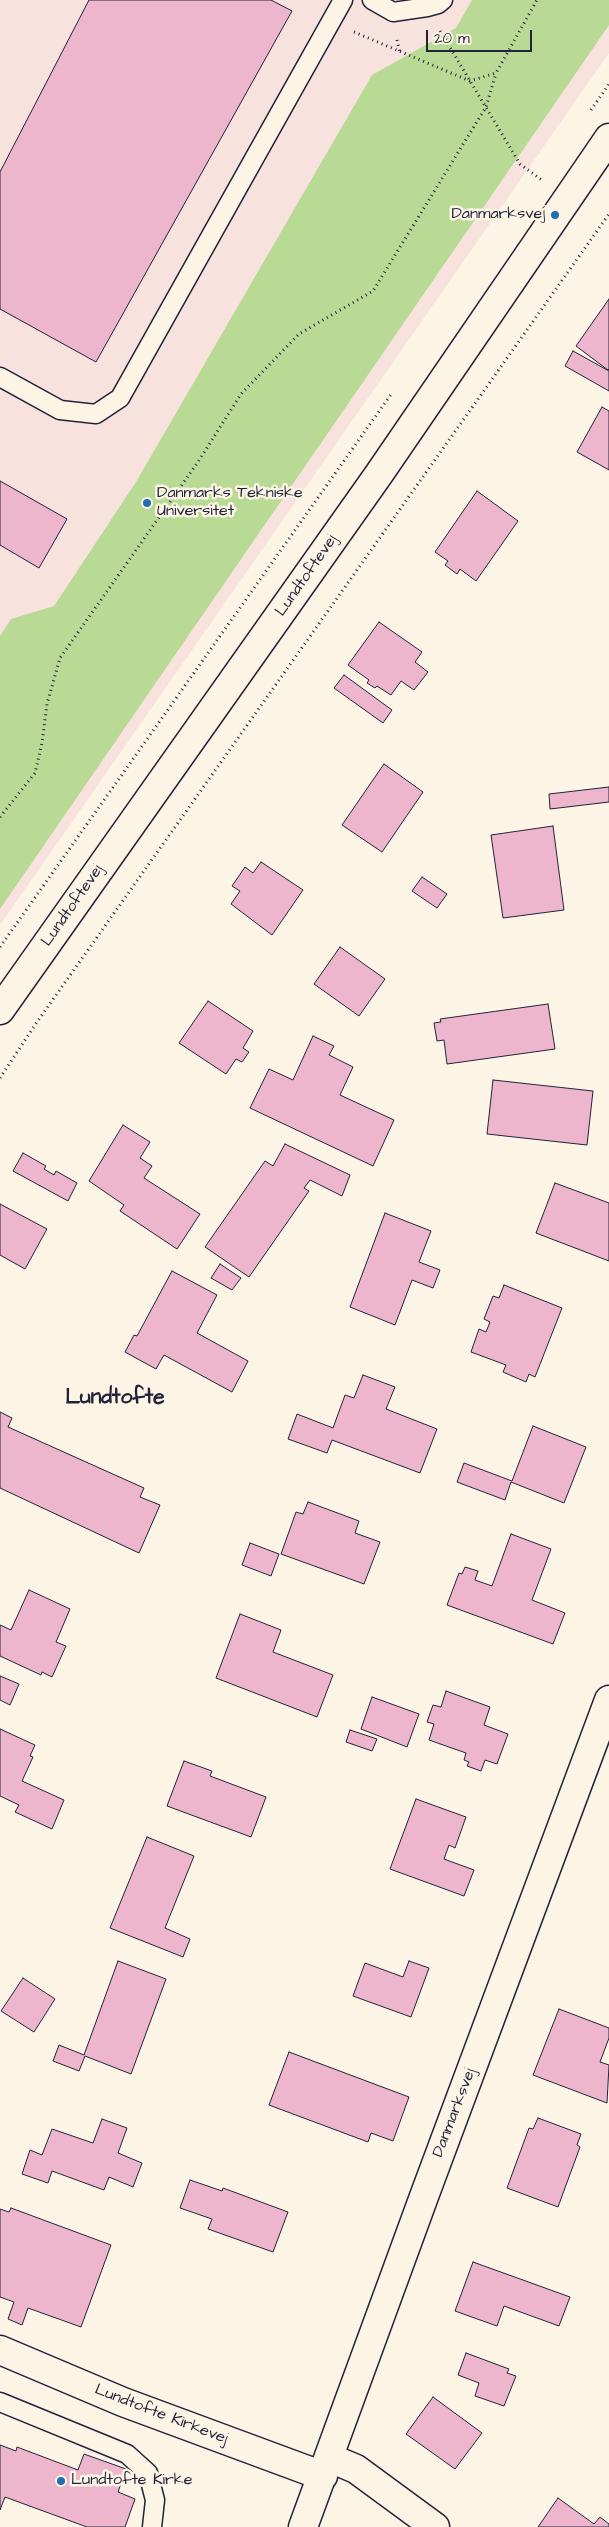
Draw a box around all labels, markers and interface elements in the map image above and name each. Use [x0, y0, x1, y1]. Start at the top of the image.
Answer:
scale bar [429, 20, 535, 52]
text: 20 m [434, 28, 470, 49]
place label: Danmarksvej [451, 205, 545, 225]
marker: Danmarksvej [549, 209, 561, 221]
place label: Danmarks Tekniske Universitet [157, 484, 303, 522]
marker: Danmarks Tekniske Universitet [141, 497, 153, 509]
street label: Lundtoftevej [272, 531, 342, 621]
street label: Lundtoftevej [38, 861, 108, 951]
district label: Lundtofte [65, 1386, 165, 1412]
street label: Danmarksvej [429, 2066, 481, 2160]
street label: Lundtofte Kirkevej [92, 2381, 230, 2449]
place label: Lundtofte Kirke [71, 2471, 192, 2491]
marker: Lundtofte Kirke [55, 2475, 67, 2487]

